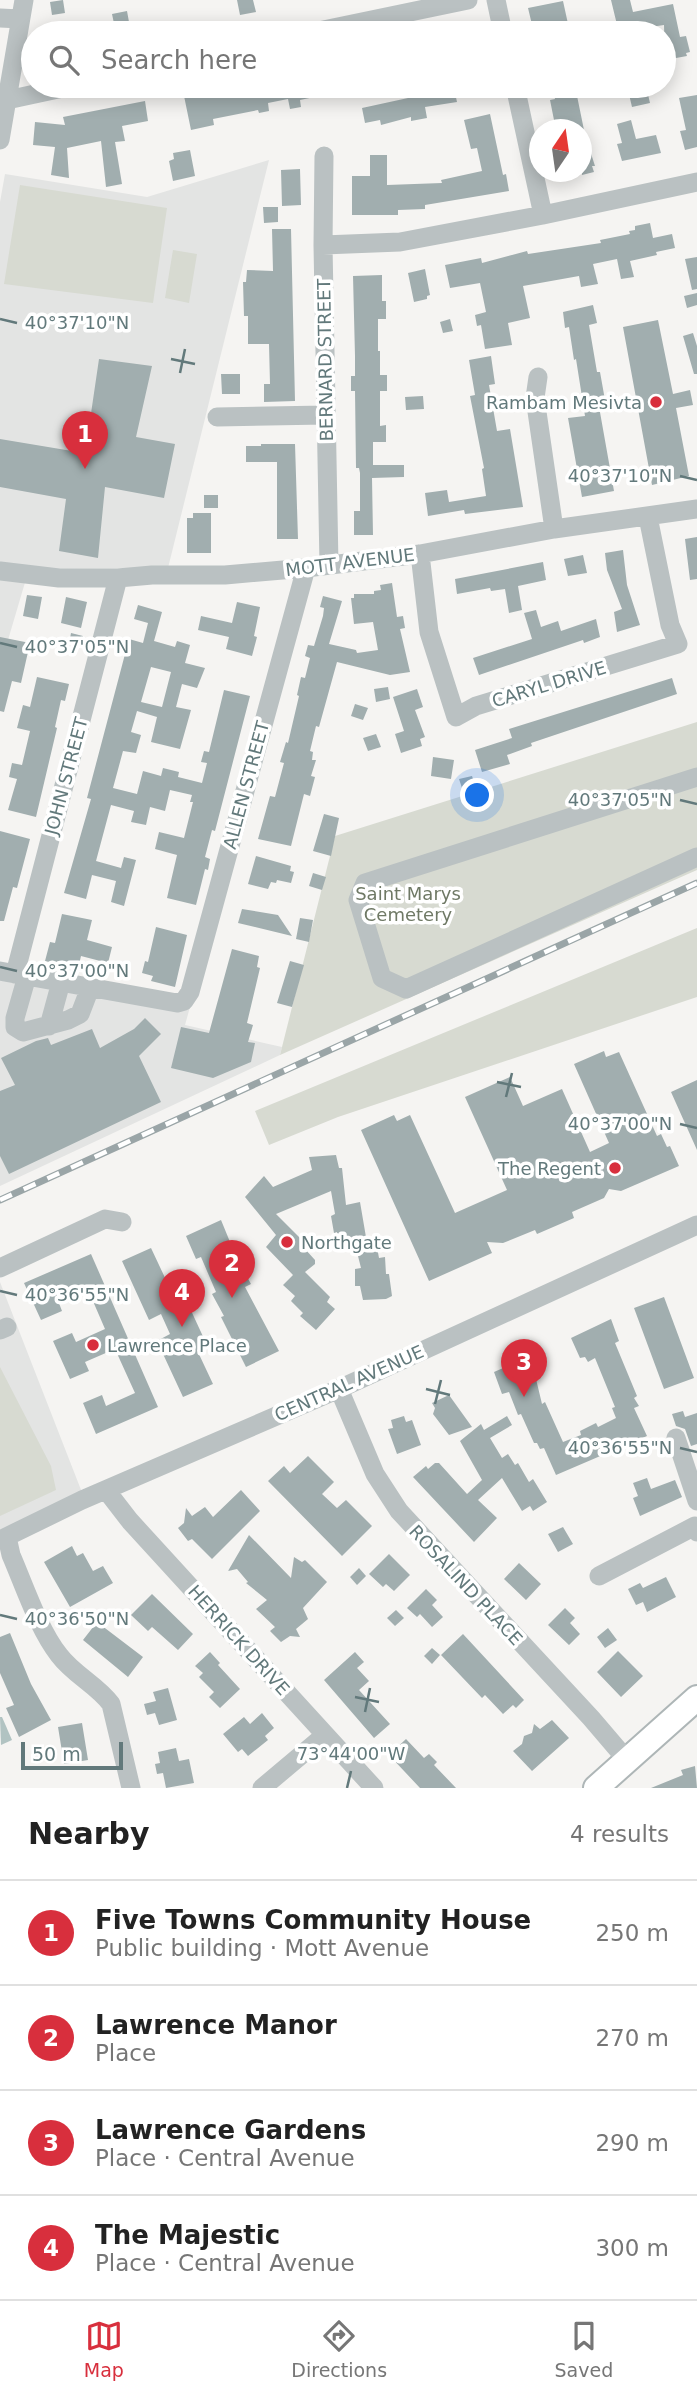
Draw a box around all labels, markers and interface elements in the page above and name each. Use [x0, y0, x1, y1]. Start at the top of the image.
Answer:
search box [21, 21, 676, 98]
icon: search [45, 41, 83, 79]
text: Search here [101, 45, 257, 75]
north arrow [529, 119, 592, 182]
street label: BERNARD STREET [313, 277, 337, 442]
text: 40°37'10"N [25, 312, 129, 333]
place label: Rambam Mesivta [486, 392, 642, 413]
marker: Rambam Mesivta [648, 394, 664, 410]
pin: 1 [62, 411, 108, 469]
text: 40°37'10"N [568, 465, 672, 486]
street label: MOTT AVENUE [284, 544, 416, 580]
text: 40°37'05"N [25, 636, 129, 657]
street label: CARYL DRIVE [489, 657, 609, 711]
street label: JOHN STREET [40, 714, 92, 838]
street label: ALLEN STREET [219, 718, 273, 851]
your location [460, 778, 494, 812]
text: 40°37'05"N [568, 789, 672, 810]
park label: Saint Marys Cemetery [355, 883, 461, 925]
text: 40°37'00"N [25, 960, 129, 981]
text: 40°37'00"N [568, 1113, 672, 1134]
place label: The Regent [497, 1158, 601, 1179]
marker: The Regent [607, 1160, 623, 1176]
place label: Northgate [301, 1232, 392, 1253]
marker: Northgate [279, 1234, 295, 1250]
pin: 2 [209, 1240, 255, 1298]
pin: 4 [159, 1269, 205, 1327]
text: 40°36'55"N [25, 1284, 129, 1305]
place label: Lawrence Place [107, 1335, 247, 1356]
marker: Lawrence Place [85, 1337, 101, 1353]
pin: 3 [501, 1339, 547, 1397]
street label: CENTRAL AVENUE [271, 1341, 427, 1425]
text: 40°36'55"N [568, 1437, 672, 1458]
street label: ROSALIND PLACE [405, 1521, 527, 1649]
street label: HERRICK DRIVE [184, 1581, 294, 1699]
text: 40°36'50"N [25, 1608, 129, 1629]
scale bar [21, 1739, 122, 1771]
text: 50 m [32, 1743, 81, 1765]
text: 73°44'00"W [297, 1743, 406, 1764]
text: Nearby [28, 1816, 150, 1851]
text: 4 results [570, 1821, 669, 1847]
text: Five Towns Community House [95, 1905, 531, 1935]
text: 1 [43, 1920, 59, 1946]
text: 250 m [595, 1920, 669, 1946]
text: Public building · Mott Avenue [95, 1935, 429, 1961]
text: Lawrence Manor [95, 2010, 337, 2040]
text: 2 [43, 2025, 59, 2051]
text: 270 m [595, 2025, 669, 2051]
text: Place [95, 2040, 156, 2066]
text: Lawrence Gardens [95, 2115, 366, 2145]
text: 3 [43, 2130, 59, 2156]
text: 290 m [595, 2130, 669, 2156]
text: Place · Central Avenue [95, 2145, 355, 2171]
text: The Majestic [95, 2220, 280, 2250]
text: 4 [43, 2235, 59, 2261]
text: 300 m [595, 2235, 669, 2261]
text: Place · Central Avenue [95, 2250, 355, 2276]
tab: Map [84, 2317, 124, 2381]
tab: Directions [291, 2317, 387, 2381]
tab: Saved [555, 2317, 613, 2381]

